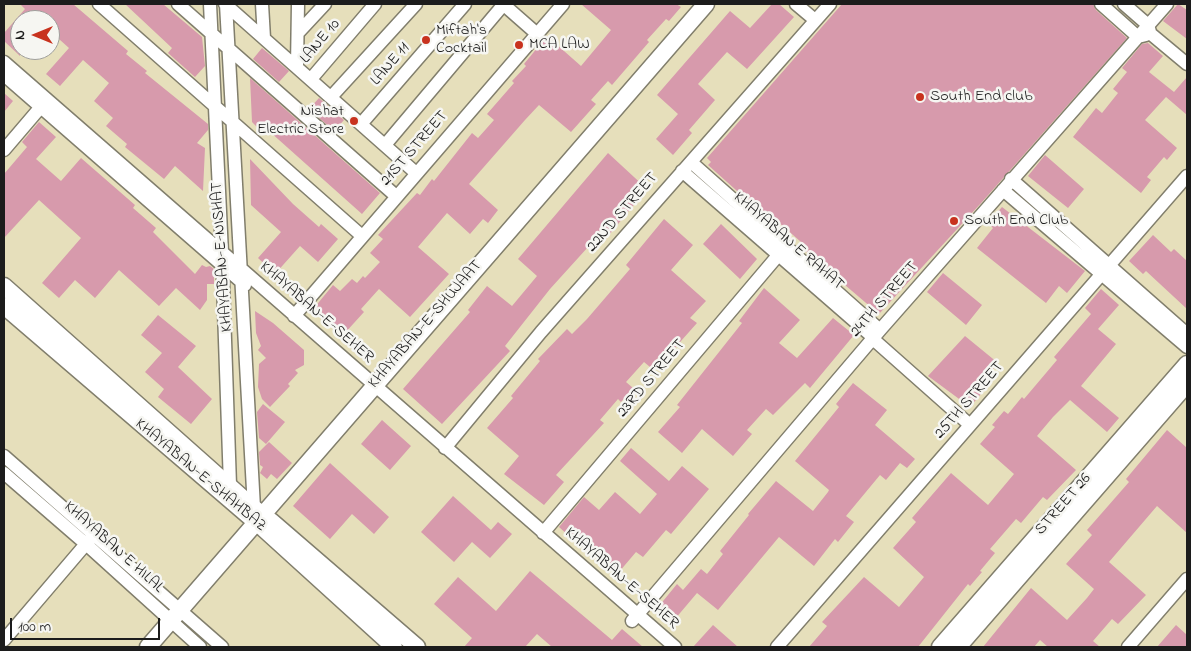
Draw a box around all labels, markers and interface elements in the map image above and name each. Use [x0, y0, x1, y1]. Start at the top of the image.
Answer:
north arrow [10, 10, 60, 60]
street label: LANE 10 [297, 16, 345, 68]
place label: Miftah's Cocktail [436, 21, 487, 59]
text: N [10, 30, 31, 40]
marker: Miftah's Cocktail [420, 34, 432, 46]
place label: MCA LAW [529, 35, 590, 55]
marker: MCA LAW [513, 39, 525, 51]
street label: LANE 11 [367, 40, 415, 90]
place label: South End club [930, 87, 1033, 107]
marker: South End club [914, 91, 926, 103]
place label: Nishat Electric Store [257, 102, 344, 140]
street label: 21ST STREET [377, 107, 453, 191]
marker: Nishat Electric Store [348, 115, 360, 127]
street label: 22ND STREET [583, 169, 663, 257]
street label: KHAYABAN-E-NISHAT [208, 181, 238, 333]
street label: KHAYABAN E RAHAT [729, 189, 847, 295]
place label: South End Club [964, 211, 1068, 231]
marker: South End Club [948, 215, 960, 227]
street label: KHAYABAN-E-SHUJAAT [365, 257, 487, 393]
street label: KHAYABAN-E-SEHER [255, 258, 377, 368]
street label: 24TH STREET [847, 258, 923, 342]
street label: 23RD STREET [614, 336, 690, 422]
street label: 25TH STREET [931, 358, 1009, 444]
street label: KHAYABAN-E-SHAHBAZ [130, 415, 270, 537]
street label: STREET 26 [1032, 470, 1096, 540]
street label: KHAYABAN E HILAL [59, 498, 167, 598]
street label: KHAYABAN-E-SEHER [560, 524, 682, 634]
scale bar [12, 608, 162, 640]
text: 100 m [18, 616, 51, 638]

